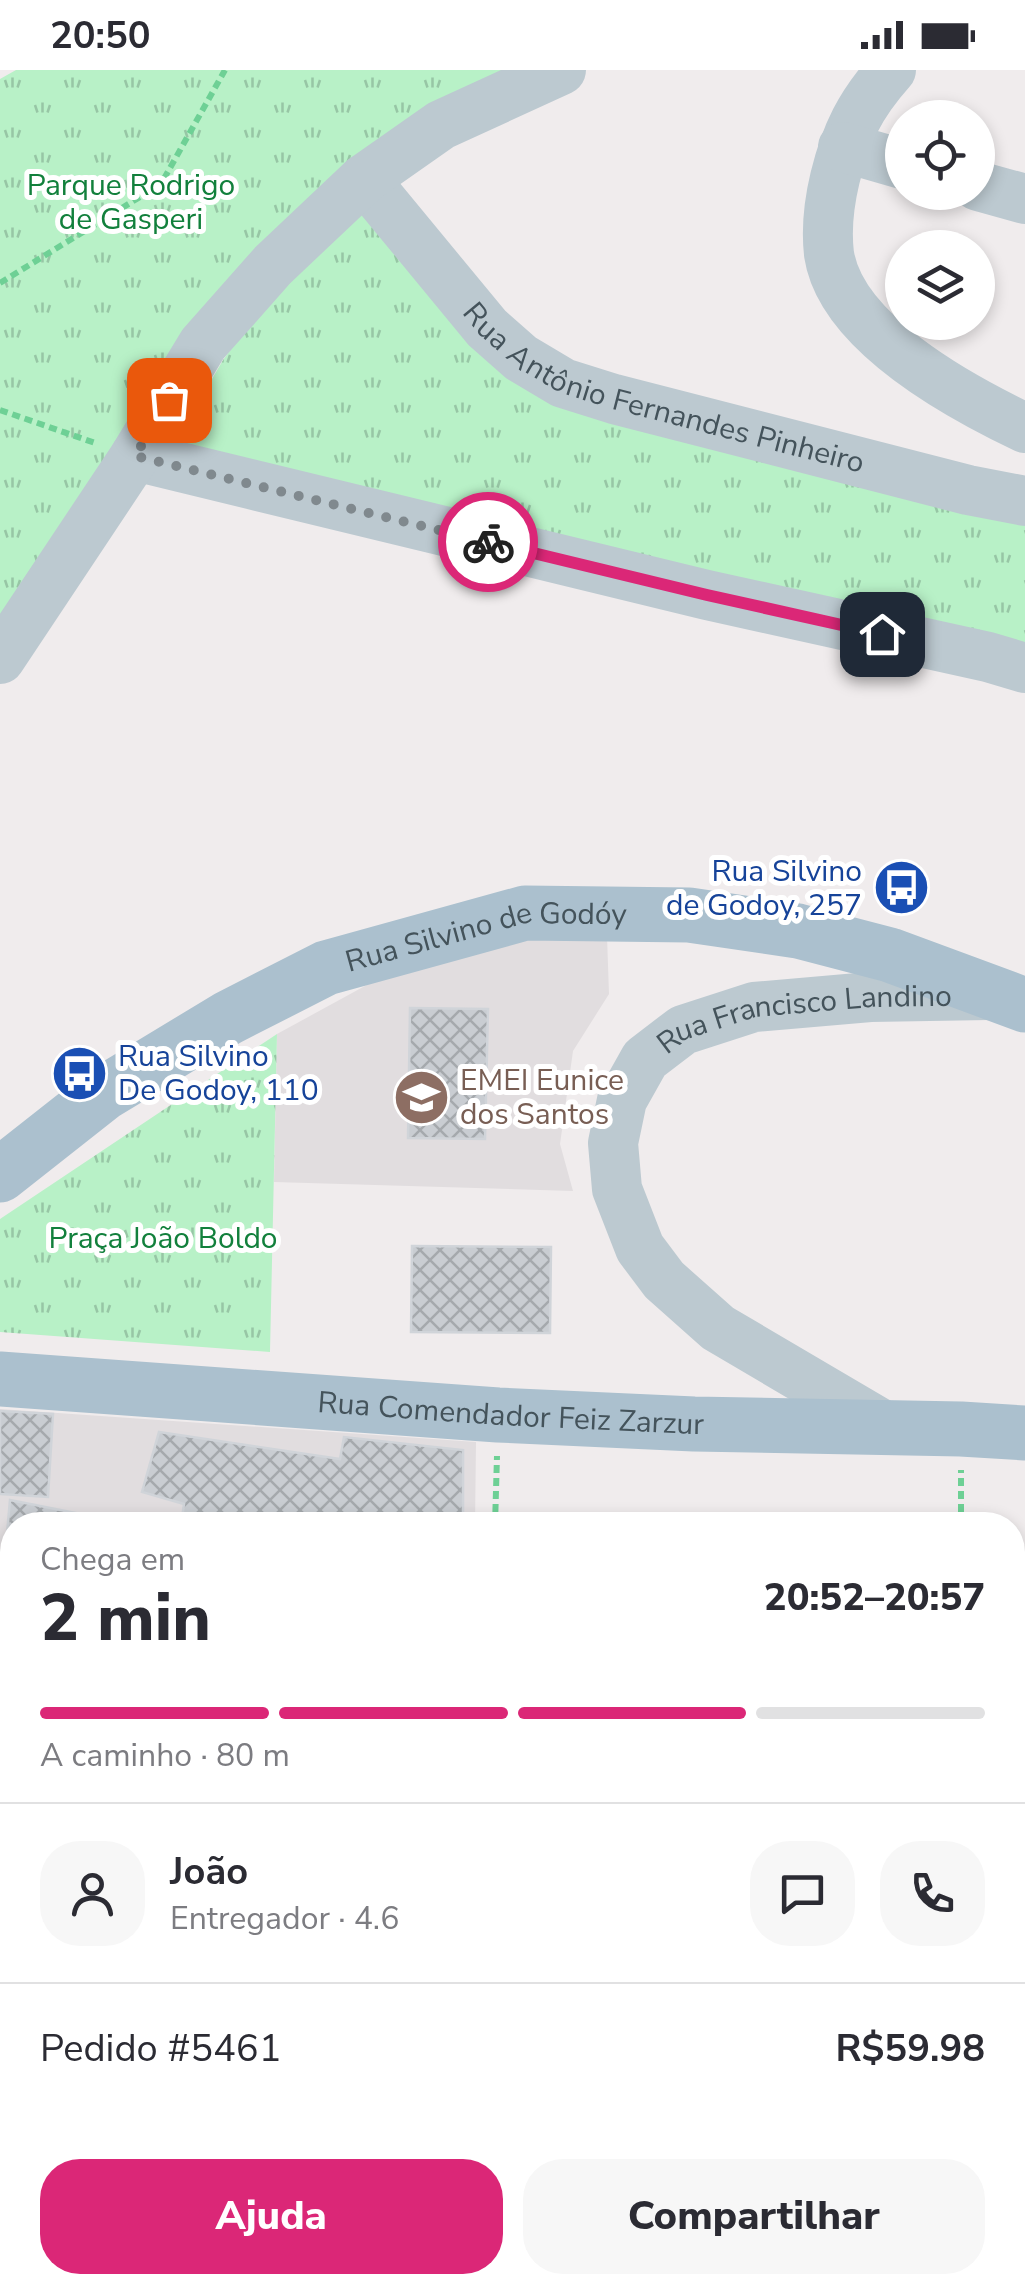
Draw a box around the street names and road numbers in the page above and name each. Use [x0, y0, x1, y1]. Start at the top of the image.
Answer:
street label: Rua Antônio Fernandes Pinheiro [453, 294, 869, 484]
street label: Rua Silvino de Godóy [341, 892, 628, 983]
street label: Rua Francisco Landino [648, 976, 952, 1064]
street label: Rua Comendador Feiz Zarzur [316, 1382, 705, 1445]

